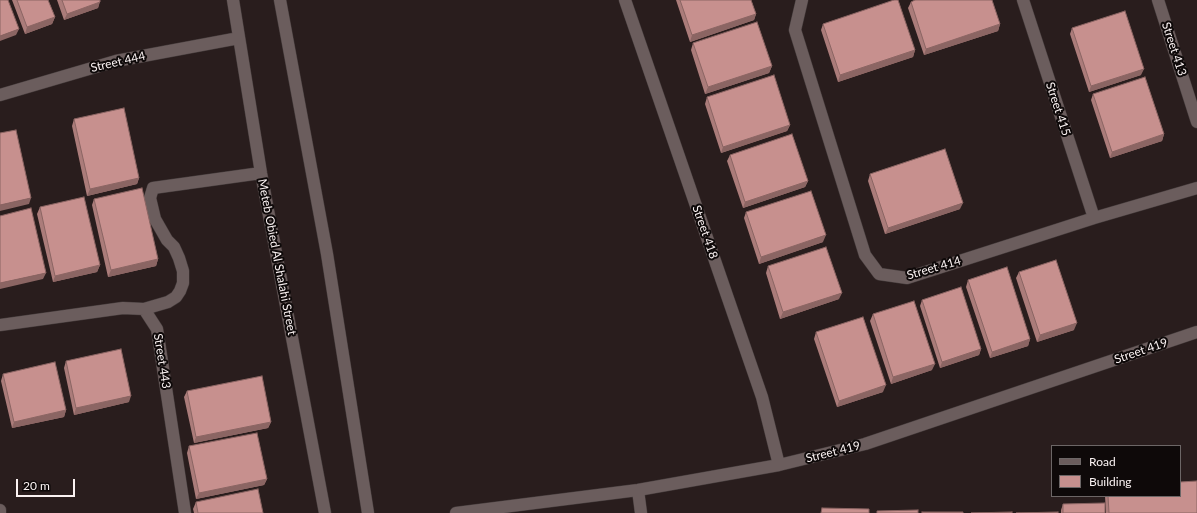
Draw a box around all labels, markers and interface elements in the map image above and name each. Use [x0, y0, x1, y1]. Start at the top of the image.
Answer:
street label: Street 413 [1159, 20, 1189, 78]
street label: Street 444 [89, 49, 147, 75]
street label: Street 415 [1043, 80, 1073, 138]
street label: Meteb Obied Al Shalahi Street [255, 178, 299, 336]
street label: Street 418 [689, 203, 721, 261]
street label: Street 414 [905, 253, 963, 283]
street label: Street 443 [151, 332, 173, 390]
street label: Street 419 [1112, 335, 1170, 367]
street label: Street 419 [804, 438, 862, 466]
legend [1051, 445, 1181, 497]
text: Road [1089, 454, 1116, 469]
scale bar [18, 471, 77, 497]
text: Building [1089, 474, 1132, 489]
text: 20 m [23, 478, 50, 493]

